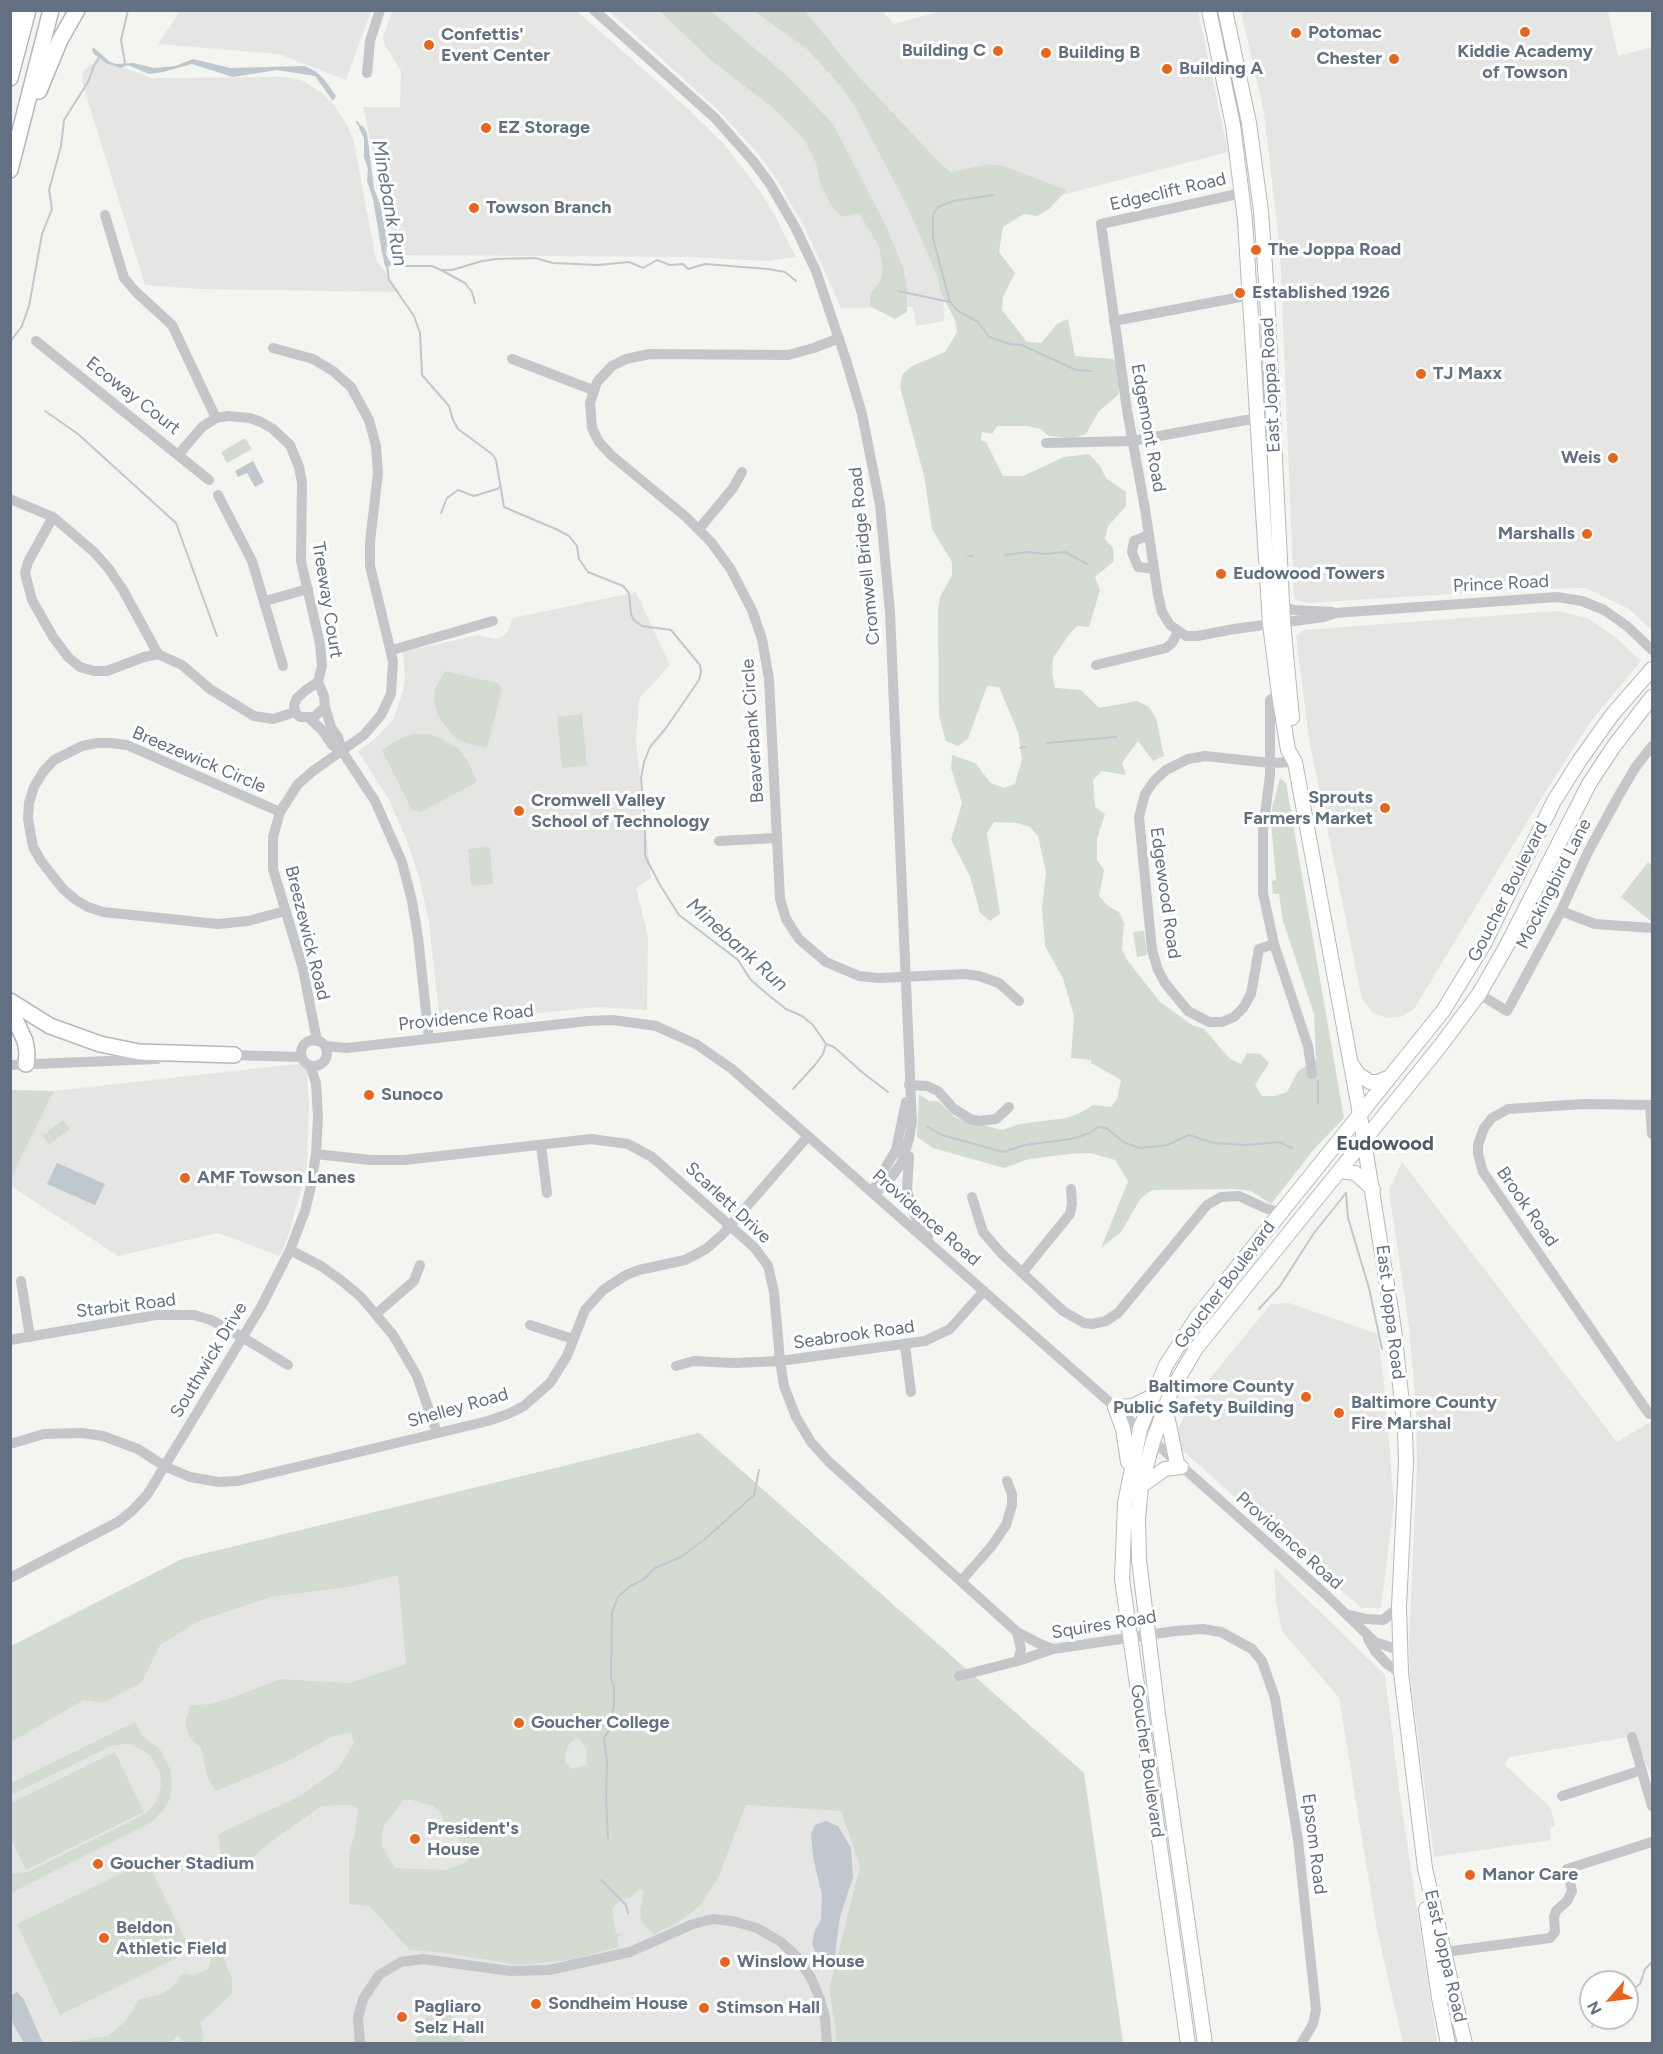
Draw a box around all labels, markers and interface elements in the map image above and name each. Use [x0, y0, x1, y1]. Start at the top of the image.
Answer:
place label: Potomac [1308, 22, 1382, 44]
place label: Confettis' Event Center [441, 24, 550, 66]
marker: Kiddie Academy of Towson [1518, 25, 1532, 39]
marker: Potomac [1289, 26, 1303, 40]
marker: Confettis' Event Center [422, 38, 436, 52]
place label: Building C [902, 40, 986, 62]
place label: Kiddie Academy of Towson [1457, 41, 1593, 84]
place label: Building B [1058, 42, 1140, 64]
marker: Building C [991, 44, 1005, 58]
marker: Building B [1039, 46, 1053, 60]
place label: Chester [1316, 48, 1382, 70]
marker: Chester [1387, 52, 1401, 66]
place label: Building A [1179, 58, 1263, 80]
marker: Building A [1160, 62, 1174, 76]
place label: EZ Storage [498, 117, 590, 139]
marker: EZ Storage [479, 121, 493, 135]
water label: Minebank Run [366, 138, 412, 268]
street label: Edgeclift Road [1108, 168, 1228, 216]
place label: Towson Branch [486, 197, 612, 219]
marker: Towson Branch [467, 201, 481, 215]
place label: The Joppa Road [1268, 239, 1401, 261]
marker: The Joppa Road [1249, 243, 1263, 257]
place label: Established 1926 [1252, 282, 1390, 304]
marker: Established 1926 [1233, 286, 1247, 300]
street label: East Joppa Road [1257, 317, 1285, 453]
street label: Ecoway Court [82, 352, 184, 440]
street label: Edgemont Road [1126, 362, 1170, 494]
place label: TJ Maxx [1433, 363, 1502, 385]
marker: TJ Maxx [1414, 367, 1428, 381]
place label: Weis [1561, 447, 1601, 469]
marker: Weis [1606, 451, 1620, 465]
street label: Cromwell Bridge Road [845, 466, 885, 646]
place label: Marshalls [1498, 523, 1575, 545]
marker: Marshalls [1580, 527, 1594, 541]
street label: Treeway Court [307, 540, 347, 660]
place label: Eudowood Towers [1233, 563, 1385, 585]
marker: Eudowood Towers [1214, 567, 1228, 581]
street label: Prince Road [1452, 571, 1550, 597]
street label: Beaverbank Circle [737, 658, 769, 804]
street label: Breezewick Circle [129, 722, 269, 798]
place label: Sprouts Farmers Market [1243, 787, 1373, 830]
place label: Cromwell Valley School of Technology [531, 790, 710, 832]
marker: Sprouts Farmers Market [1378, 801, 1392, 815]
marker: Cromwell Valley School of Technology [512, 804, 526, 818]
street label: Mockingbird Lane [1512, 815, 1596, 953]
street label: Goucher Boulevard [1463, 818, 1553, 966]
street label: Edgewood Road [1145, 826, 1185, 960]
street label: Breezewick Road [280, 864, 334, 1002]
water label: Minebank Run [681, 893, 793, 997]
street label: Providence Road [397, 1000, 535, 1036]
place label: Sunoco [381, 1084, 443, 1106]
marker: Sunoco [362, 1088, 376, 1102]
district label: Eudowood [1336, 1132, 1434, 1156]
street label: Scarlett Drive [681, 1158, 775, 1248]
street label: Brook Road [1492, 1163, 1562, 1251]
street label: Providence Road [868, 1165, 984, 1271]
place label: AMF Towson Lanes [197, 1167, 355, 1189]
marker: AMF Towson Lanes [178, 1171, 192, 1185]
street label: Goucher Boulevard [1170, 1217, 1280, 1353]
street label: East Joppa Road [1371, 1243, 1409, 1381]
street label: Starbit Road [75, 1289, 177, 1323]
street label: Southwick Drive [166, 1298, 252, 1422]
street label: Seabrook Road [792, 1316, 916, 1354]
place label: Baltimore County Public Safety Building [1113, 1376, 1294, 1418]
street label: Shelley Road [405, 1383, 511, 1433]
marker: Baltimore County Public Safety Building [1299, 1390, 1313, 1404]
place label: Baltimore County Fire Marshal [1351, 1392, 1497, 1434]
marker: Baltimore County Fire Marshal [1332, 1406, 1346, 1420]
street label: Providence Road [1231, 1487, 1347, 1595]
street label: Squires Road [1050, 1606, 1158, 1644]
street label: Goucher Boulevard [1126, 1683, 1168, 1839]
place label: Goucher College [531, 1712, 669, 1734]
marker: Goucher College [512, 1716, 526, 1730]
street label: Epsom Road [1297, 1792, 1331, 1896]
place label: President's House [427, 1818, 519, 1860]
marker: President's House [408, 1832, 422, 1846]
place label: Goucher Stadium [110, 1853, 254, 1875]
marker: Goucher Stadium [91, 1857, 105, 1871]
place label: Manor Care [1482, 1864, 1578, 1886]
marker: Manor Care [1463, 1868, 1477, 1882]
street label: East Joppa Road [1419, 1888, 1471, 2024]
place label: Beldon Athletic Field [116, 1917, 227, 1960]
marker: Beldon Athletic Field [97, 1931, 111, 1945]
place label: Winslow House [737, 1951, 864, 1973]
marker: Winslow House [718, 1955, 732, 1969]
north arrow [1579, 1970, 1639, 2030]
place label: Sondheim House [548, 1993, 688, 2015]
place label: Pagliaro Selz Hall [414, 1996, 484, 2038]
marker: Sondheim House [529, 1997, 543, 2011]
place label: Stimson Hall [716, 1997, 820, 2019]
text: N [1583, 1998, 1606, 2018]
marker: Stimson Hall [697, 2001, 711, 2015]
marker: Pagliaro Selz Hall [395, 2010, 409, 2024]

